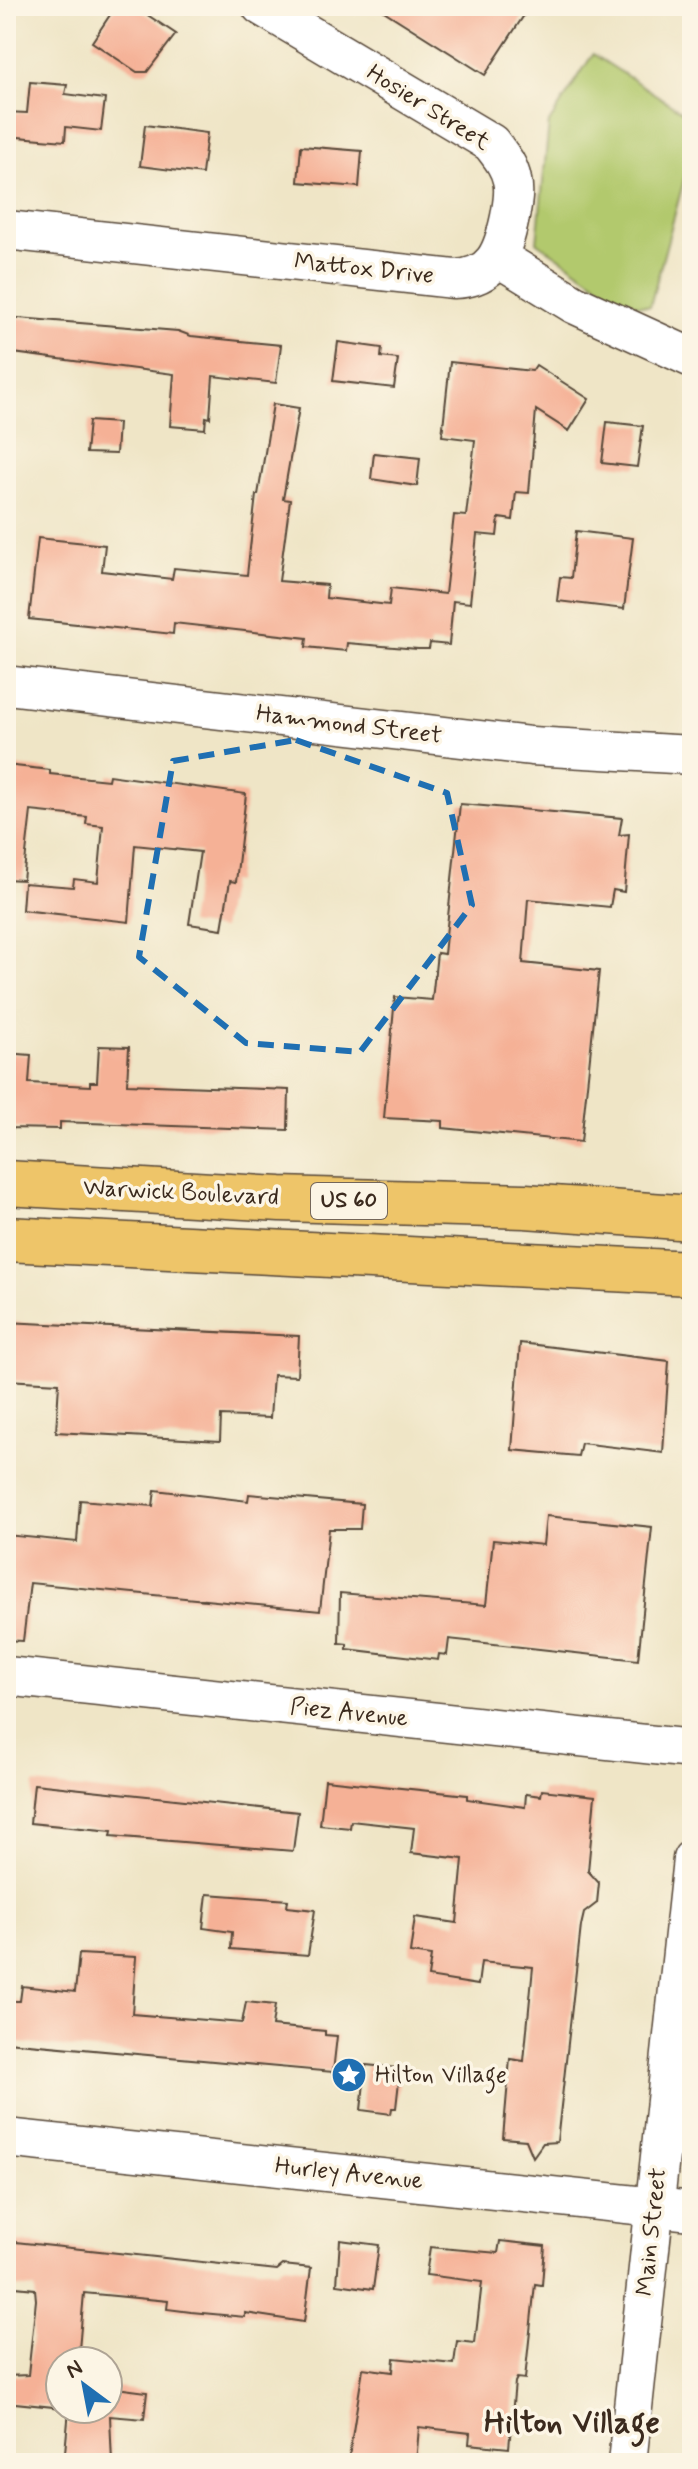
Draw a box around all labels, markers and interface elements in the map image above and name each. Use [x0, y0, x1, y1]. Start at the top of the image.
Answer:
street label: Hosier Street [360, 58, 496, 158]
street label: Mattox Drive [293, 246, 435, 292]
street label: Hammond Street [254, 698, 444, 752]
street label: Warwick Boulevard [82, 1172, 280, 1214]
road number: US 60 [311, 1183, 387, 1219]
street label: Piez Avenue [288, 1691, 410, 1735]
place icon: Hilton Village [330, 2056, 368, 2094]
place label: Hilton Village [375, 2060, 507, 2094]
street label: Hurley Avenue [273, 2151, 425, 2197]
street label: Main Street [630, 2166, 674, 2298]
north arrow [44, 2345, 124, 2425]
text: N [61, 2354, 88, 2385]
district label: Hilton Village [484, 2402, 660, 2448]

